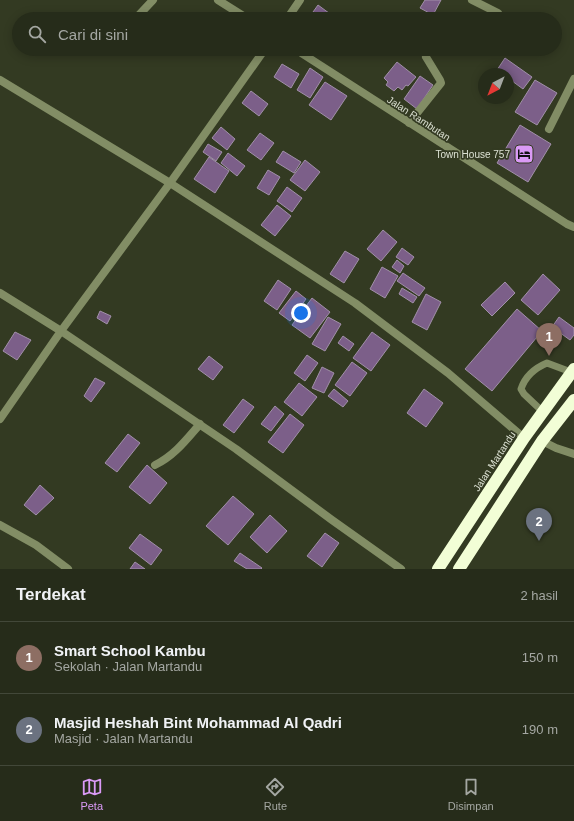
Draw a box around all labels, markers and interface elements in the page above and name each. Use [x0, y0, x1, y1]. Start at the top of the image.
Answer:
search box [12, 12, 562, 56]
icon: search [26, 23, 48, 45]
text: Cari di sini [58, 26, 128, 43]
north arrow [478, 68, 514, 104]
street label: Jalan Rambutan [385, 94, 452, 143]
hotel icon: Town House 757 [513, 143, 535, 165]
place label: Town House 757 [436, 149, 510, 160]
your location [291, 303, 311, 323]
pin: 1 [536, 323, 562, 356]
street label: Jalan Martandu [471, 429, 518, 493]
pin: 2 [526, 508, 552, 541]
text: Terdekat [16, 585, 86, 604]
text: 2 hasil [520, 588, 558, 603]
text: Smart School Kambu [54, 642, 206, 659]
text: 1 [25, 650, 33, 665]
text: 150 m [522, 650, 558, 665]
text: Sekolah · Jalan Martandu [54, 659, 202, 674]
text: Masjid Heshah Bint Mohammad Al Qadri [54, 714, 342, 731]
text: 2 [25, 722, 33, 737]
text: 190 m [522, 722, 558, 737]
text: Masjid · Jalan Martandu [54, 731, 193, 746]
tab: Peta [80, 776, 103, 812]
tab: Rute [264, 776, 287, 812]
tab: Disimpan [448, 776, 494, 812]

